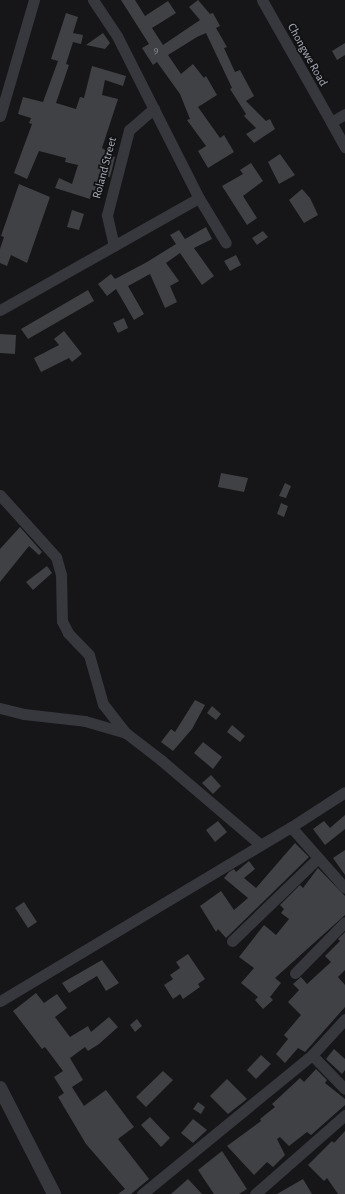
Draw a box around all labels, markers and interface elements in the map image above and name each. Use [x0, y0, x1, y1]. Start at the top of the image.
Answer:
street label: Chongwe Road [284, 21, 330, 89]
house number: 9 [154, 45, 158, 57]
street label: Roland Street [90, 136, 120, 200]

